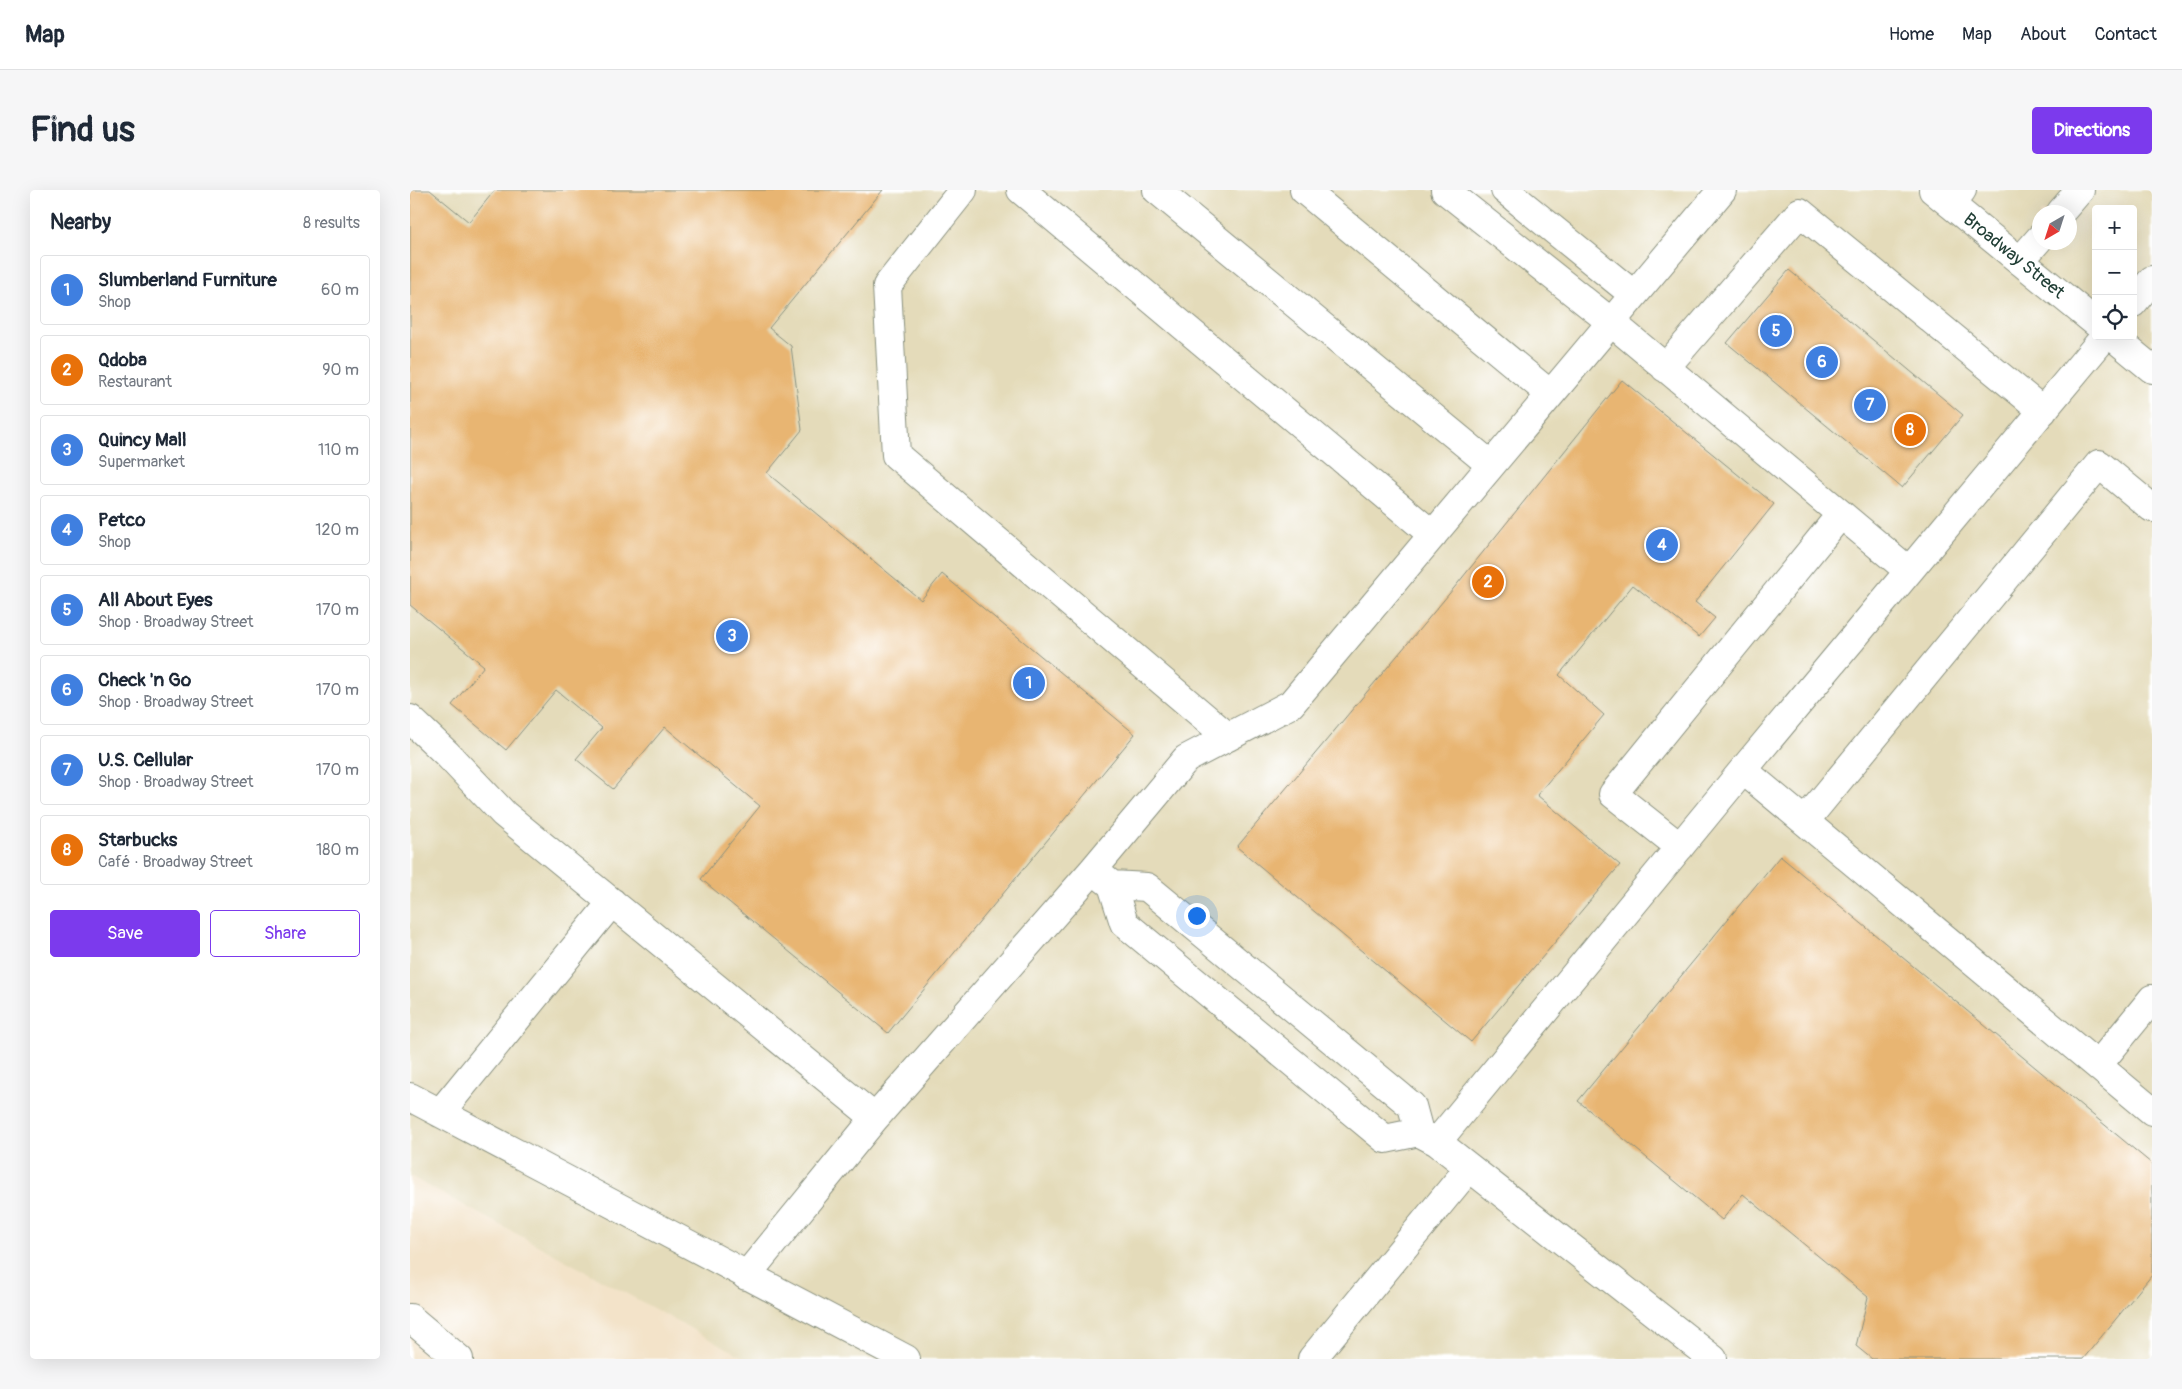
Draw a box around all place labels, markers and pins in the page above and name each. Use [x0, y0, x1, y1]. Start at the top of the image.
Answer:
pin: 5 [1760, 312, 1792, 350]
pin: 6 [1806, 343, 1838, 381]
pin: 7 [1854, 386, 1886, 424]
pin: 8 [1894, 411, 1926, 449]
pin: 4 [1646, 526, 1678, 564]
pin: 2 [1472, 563, 1504, 601]
pin: 3 [716, 617, 748, 655]
pin: 1 [1013, 664, 1045, 702]

